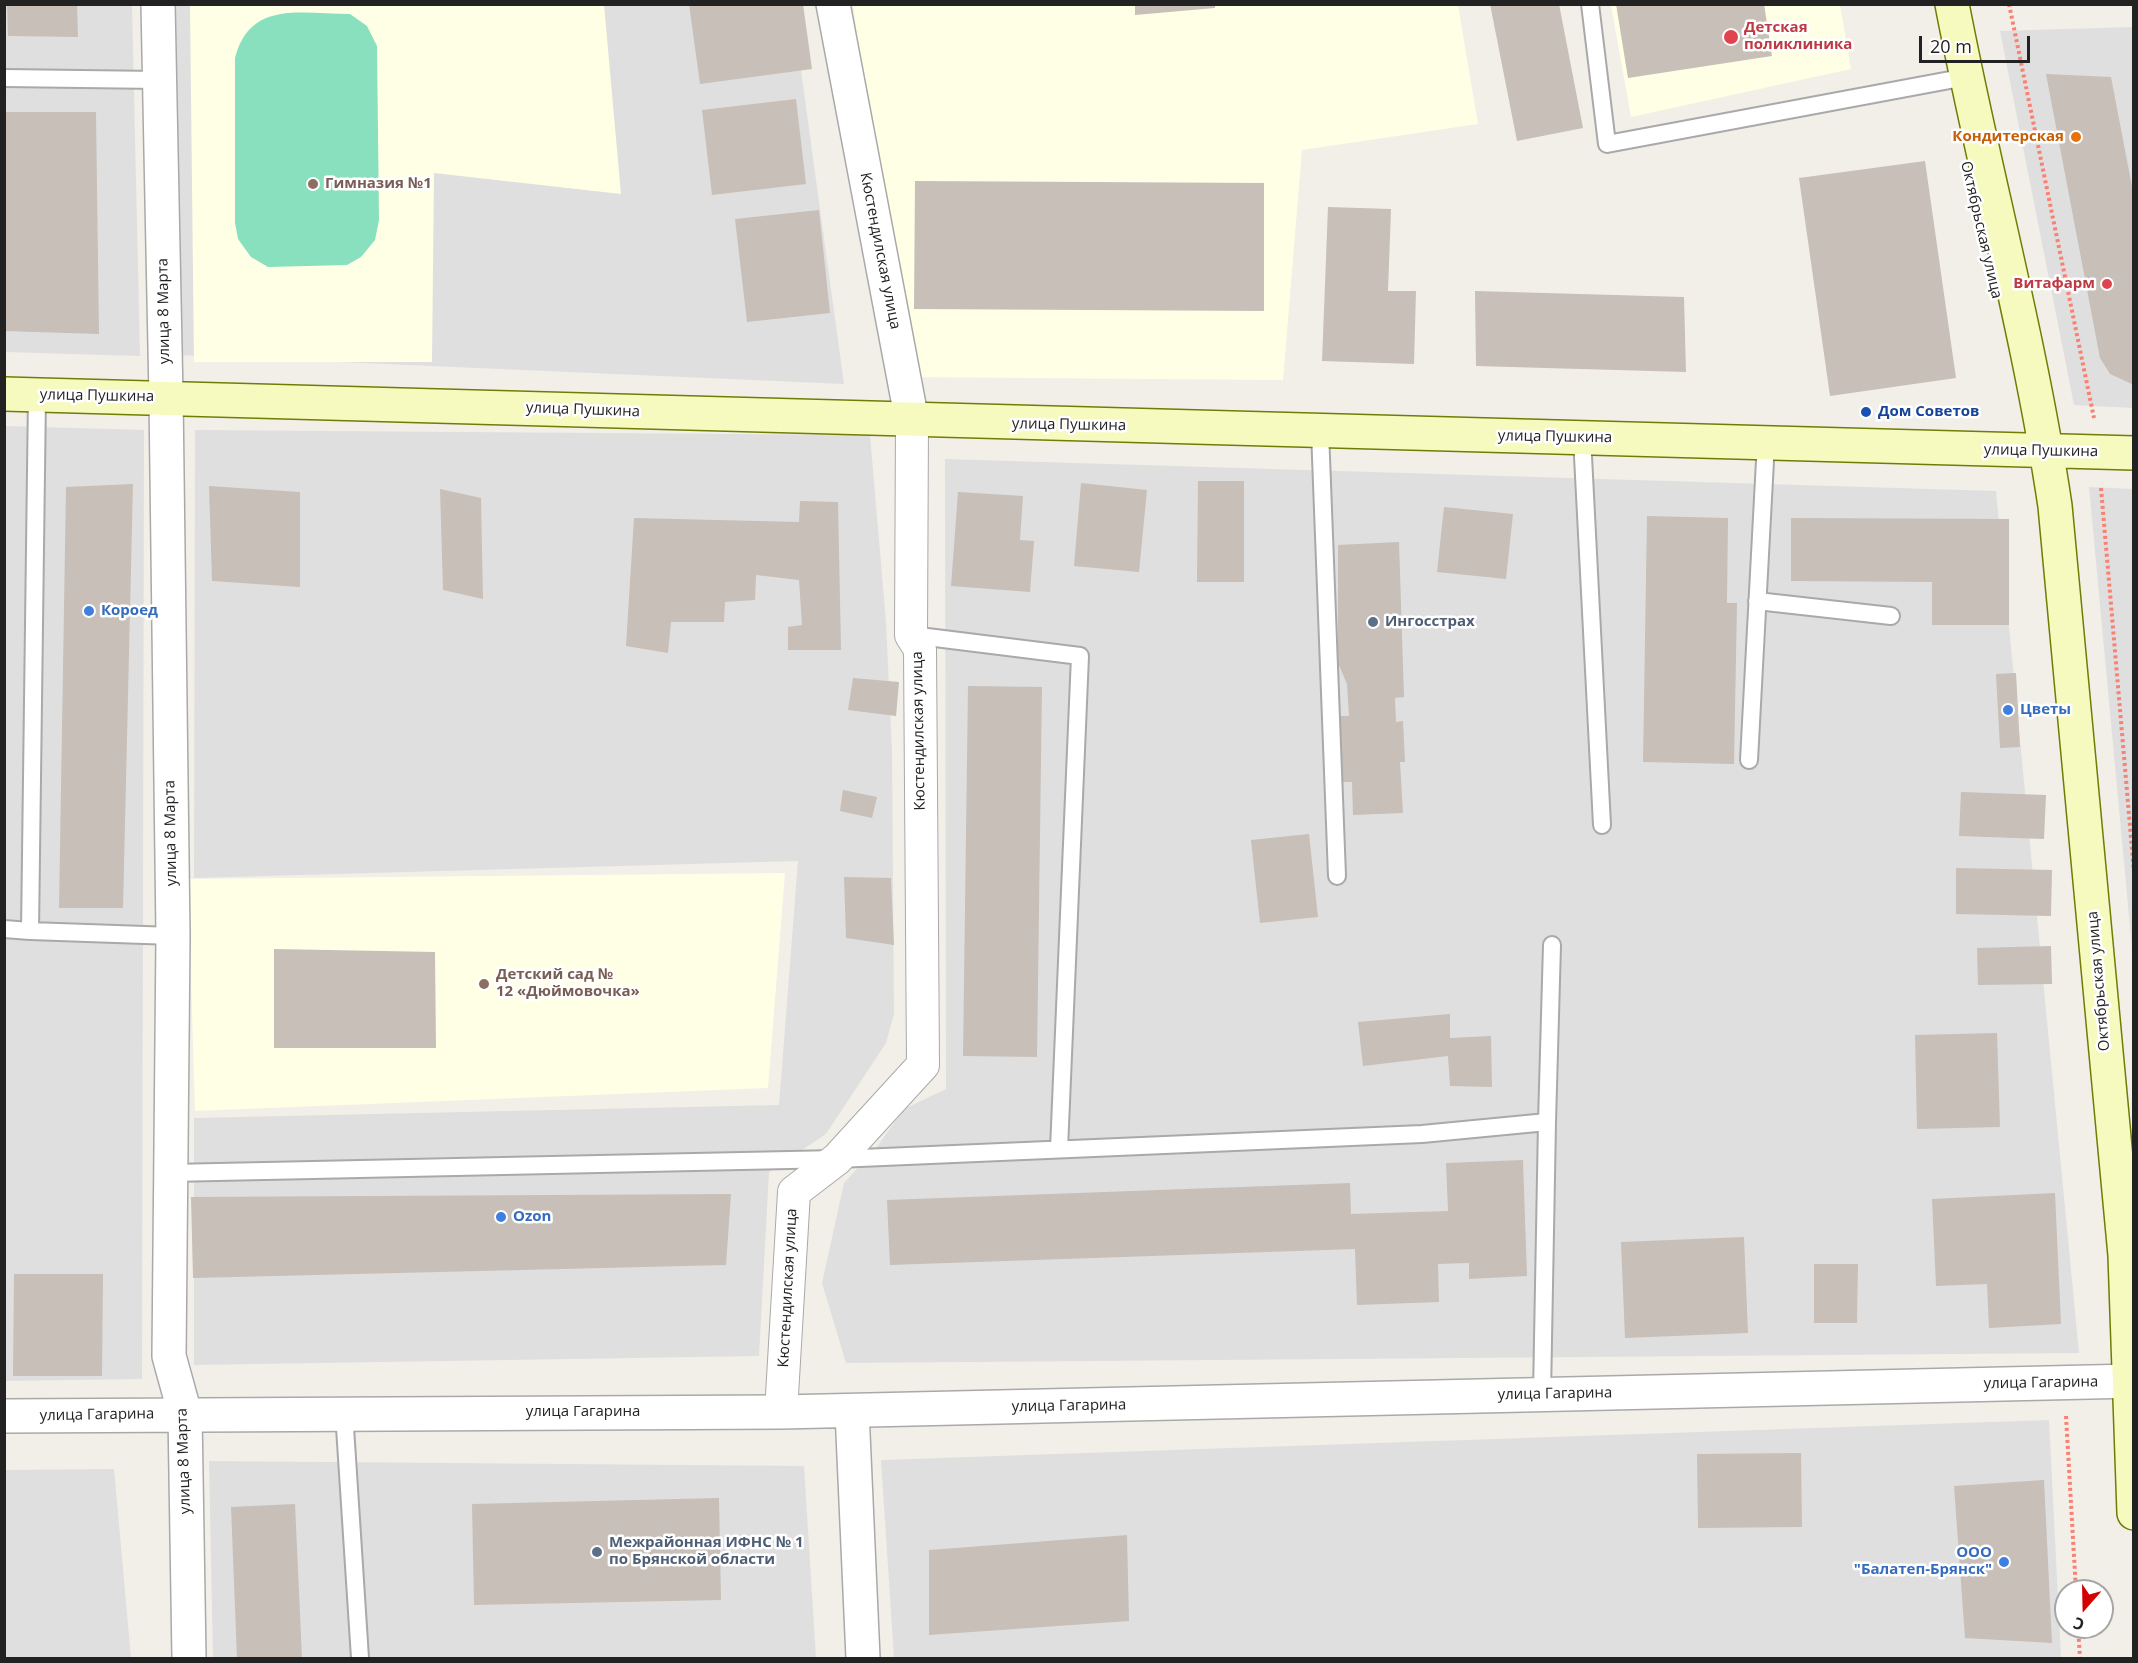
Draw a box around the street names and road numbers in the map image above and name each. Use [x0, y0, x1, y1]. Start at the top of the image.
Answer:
street label: Октябрьская улица [1956, 159, 2006, 301]
street label: Кюстендилская улица [856, 171, 904, 331]
street label: улица 8 Марта [154, 258, 174, 364]
street label: улица Пушкина [40, 386, 154, 406]
street label: улица Пушкина [526, 399, 640, 421]
street label: улица Пушкина [1012, 415, 1126, 435]
street label: улица Пушкина [1498, 427, 1612, 447]
street label: улица Пушкина [1984, 441, 2098, 461]
street label: Кюстендилская улица [909, 651, 929, 811]
street label: улица 8 Марта [161, 780, 181, 886]
street label: Октябрьская улица [2084, 910, 2114, 1052]
street label: Кюстендилская улица [775, 1208, 801, 1368]
street label: улица Гагарина [1983, 1373, 2099, 1393]
street label: улица Гагарина [1497, 1384, 1613, 1404]
street label: улица Гагарина [1011, 1396, 1127, 1416]
street label: улица Гагарина [526, 1403, 640, 1421]
street label: улица Гагарина [39, 1405, 155, 1425]
street label: улица 8 Марта [173, 1408, 195, 1514]

